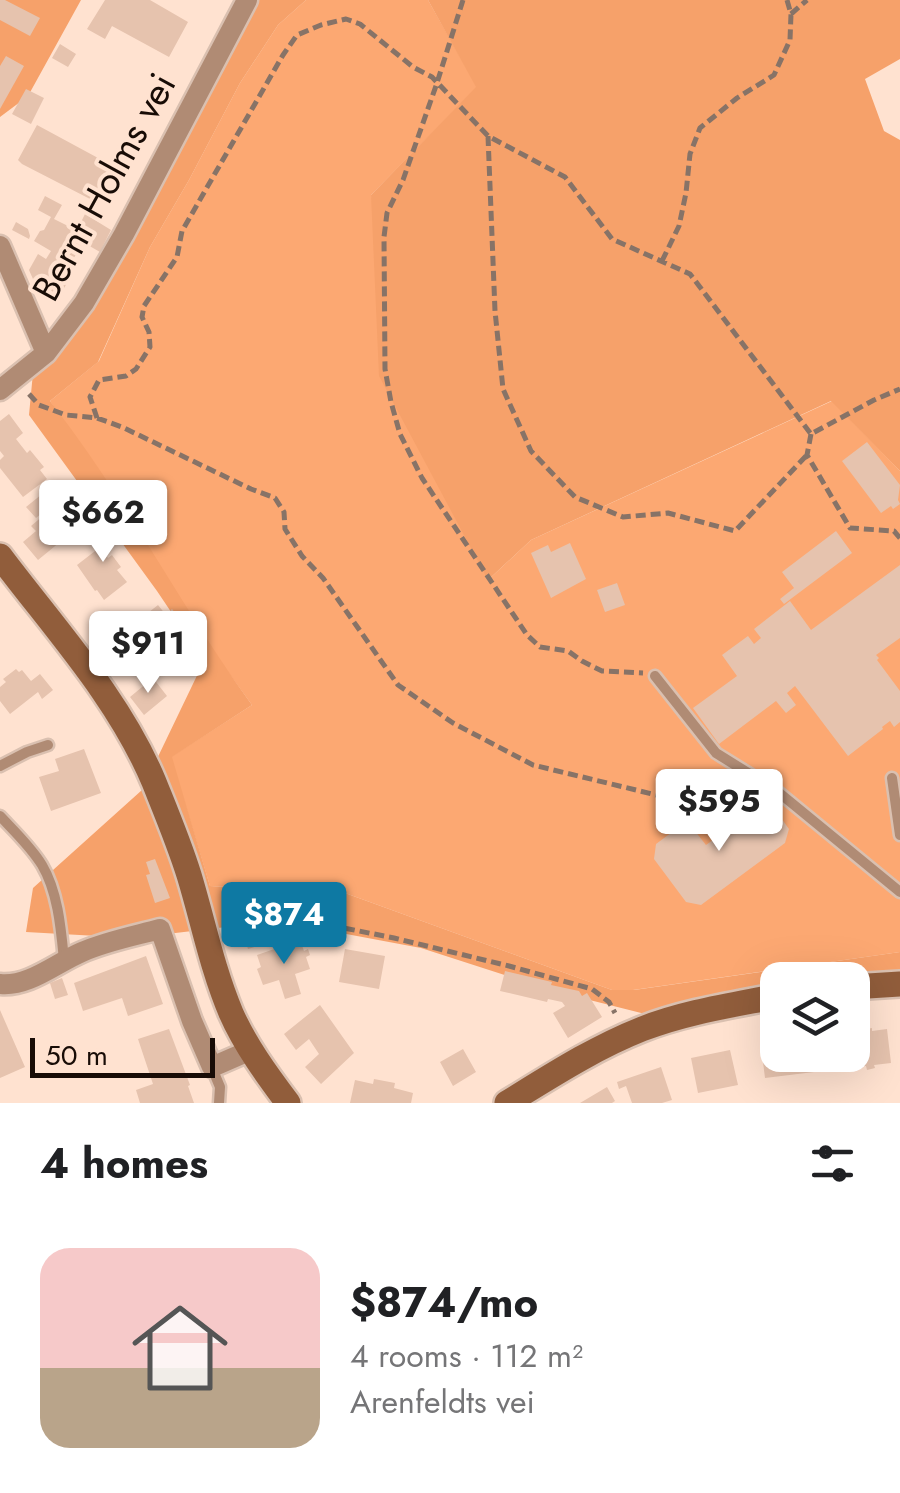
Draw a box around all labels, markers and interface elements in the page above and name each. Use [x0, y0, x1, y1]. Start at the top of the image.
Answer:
street label: Bernt Holms vei [18, 63, 189, 311]
pin: $662 [44, 480, 162, 565]
text: $662 [61, 489, 145, 535]
pin: $911 [89, 611, 207, 696]
text: $911 [111, 620, 185, 666]
pin: $595 [660, 769, 778, 854]
text: $595 [678, 778, 760, 824]
pin: $874 [225, 882, 343, 967]
text: $874 [243, 891, 325, 937]
map controls [760, 962, 870, 1072]
button: layers [760, 962, 870, 1072]
scale bar [30, 1033, 215, 1078]
text: 50 m [45, 1035, 108, 1076]
text: 4 homes [40, 1133, 208, 1194]
icon: filters [805, 1136, 860, 1191]
text: $874/mo [350, 1272, 538, 1333]
icon: home [120, 1288, 240, 1408]
text: 4 rooms · 112 m² [350, 1333, 583, 1379]
text: Arenfeldts vei [350, 1379, 535, 1425]

